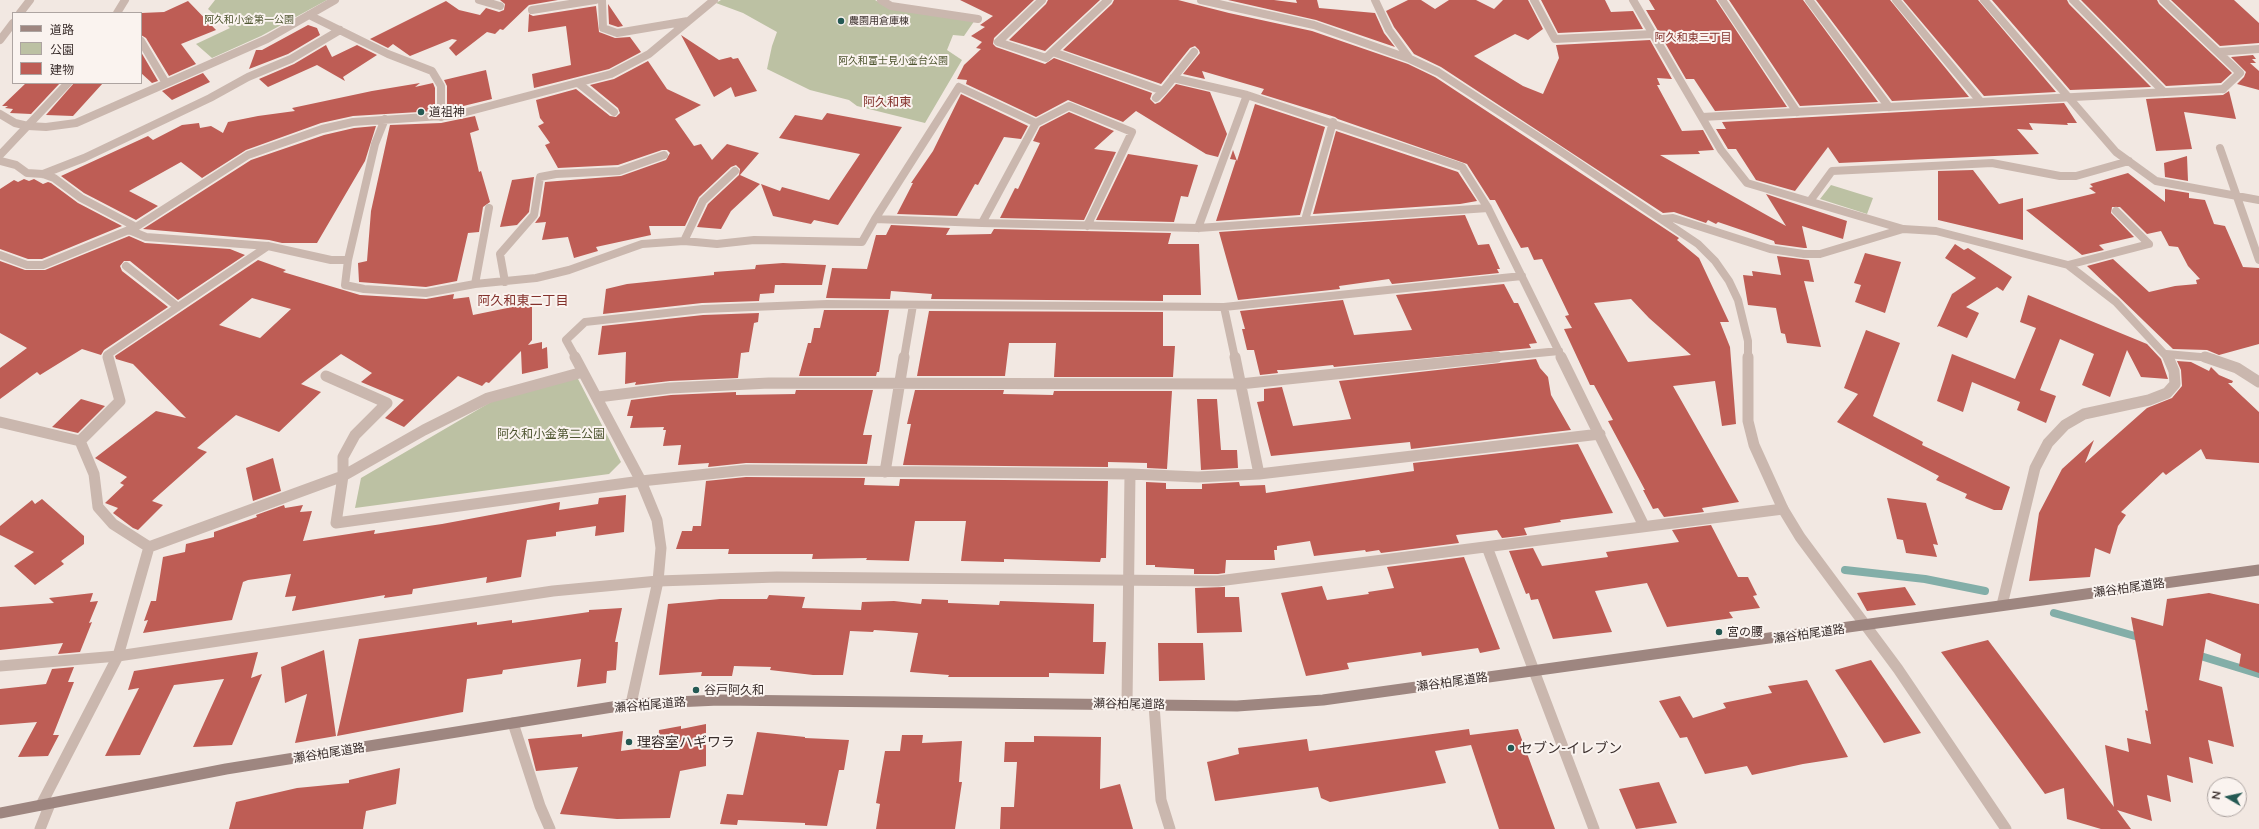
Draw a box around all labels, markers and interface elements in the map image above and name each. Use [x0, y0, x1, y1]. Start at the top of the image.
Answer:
legend [12, 12, 142, 84]
park label: 阿久和小金第一公園 [204, 14, 294, 26]
place label: 農園用倉庫棟 [849, 15, 909, 27]
marker: 農園用倉庫棟 [836, 16, 846, 26]
text: 道路 [50, 22, 74, 37]
district label: 阿久和東三丁目 [1655, 30, 1731, 44]
text: 公園 [50, 42, 74, 57]
park label: 阿久和富士見小金台公園 [838, 55, 948, 67]
text: 建物 [50, 62, 74, 77]
district label: 阿久和東 [863, 95, 911, 109]
place label: 道祖神 [429, 105, 465, 119]
marker: 道祖神 [416, 107, 426, 117]
district label: 阿久和東二丁目 [478, 293, 568, 309]
park label: 阿久和小金第二公園 [497, 427, 605, 441]
street label: 瀬谷柏尾道路 [2092, 576, 2166, 600]
street label: 瀬谷柏尾道路 [1772, 622, 1846, 646]
place label: 宮の腰 [1727, 625, 1763, 639]
marker: 宮の腰 [1714, 627, 1724, 637]
street label: 瀬谷柏尾道路 [1415, 670, 1489, 694]
place label: 谷戸阿久和 [704, 683, 764, 697]
marker: 谷戸阿久和 [691, 685, 701, 695]
street label: 瀬谷柏尾道路 [614, 695, 686, 715]
street label: 瀬谷柏尾道路 [1093, 696, 1165, 712]
place label: 理容室ハギワラ [637, 734, 735, 750]
marker: 理容室ハギワラ [624, 737, 634, 747]
street label: 瀬谷柏尾道路 [292, 740, 366, 766]
place label: セブン-イレブン [1519, 740, 1622, 756]
marker: セブン-イレブン [1506, 743, 1516, 753]
north arrow [2207, 777, 2247, 817]
text: N [2209, 790, 2223, 800]

